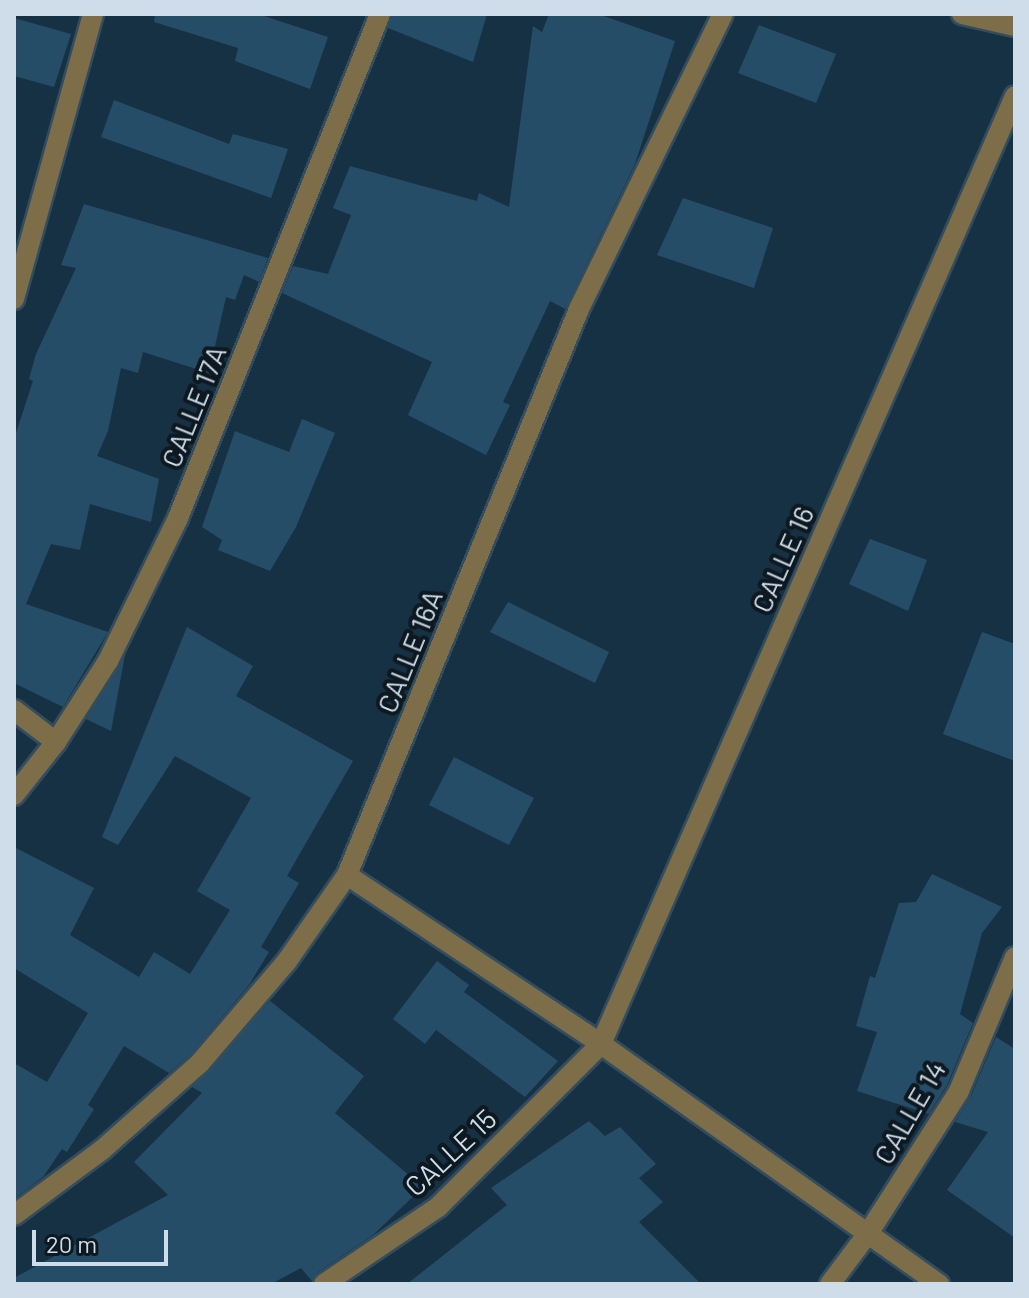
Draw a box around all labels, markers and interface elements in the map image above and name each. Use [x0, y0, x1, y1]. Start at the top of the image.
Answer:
street label: CALLE 17A [153, 340, 233, 472]
street label: CALLE 16 [744, 501, 820, 617]
street label: CALLE 16A [369, 585, 449, 717]
street label: CALLE 14 [866, 1054, 952, 1170]
street label: CALLE 15 [397, 1101, 503, 1203]
scale bar [36, 1214, 172, 1264]
text: 20 m [46, 1229, 97, 1258]

